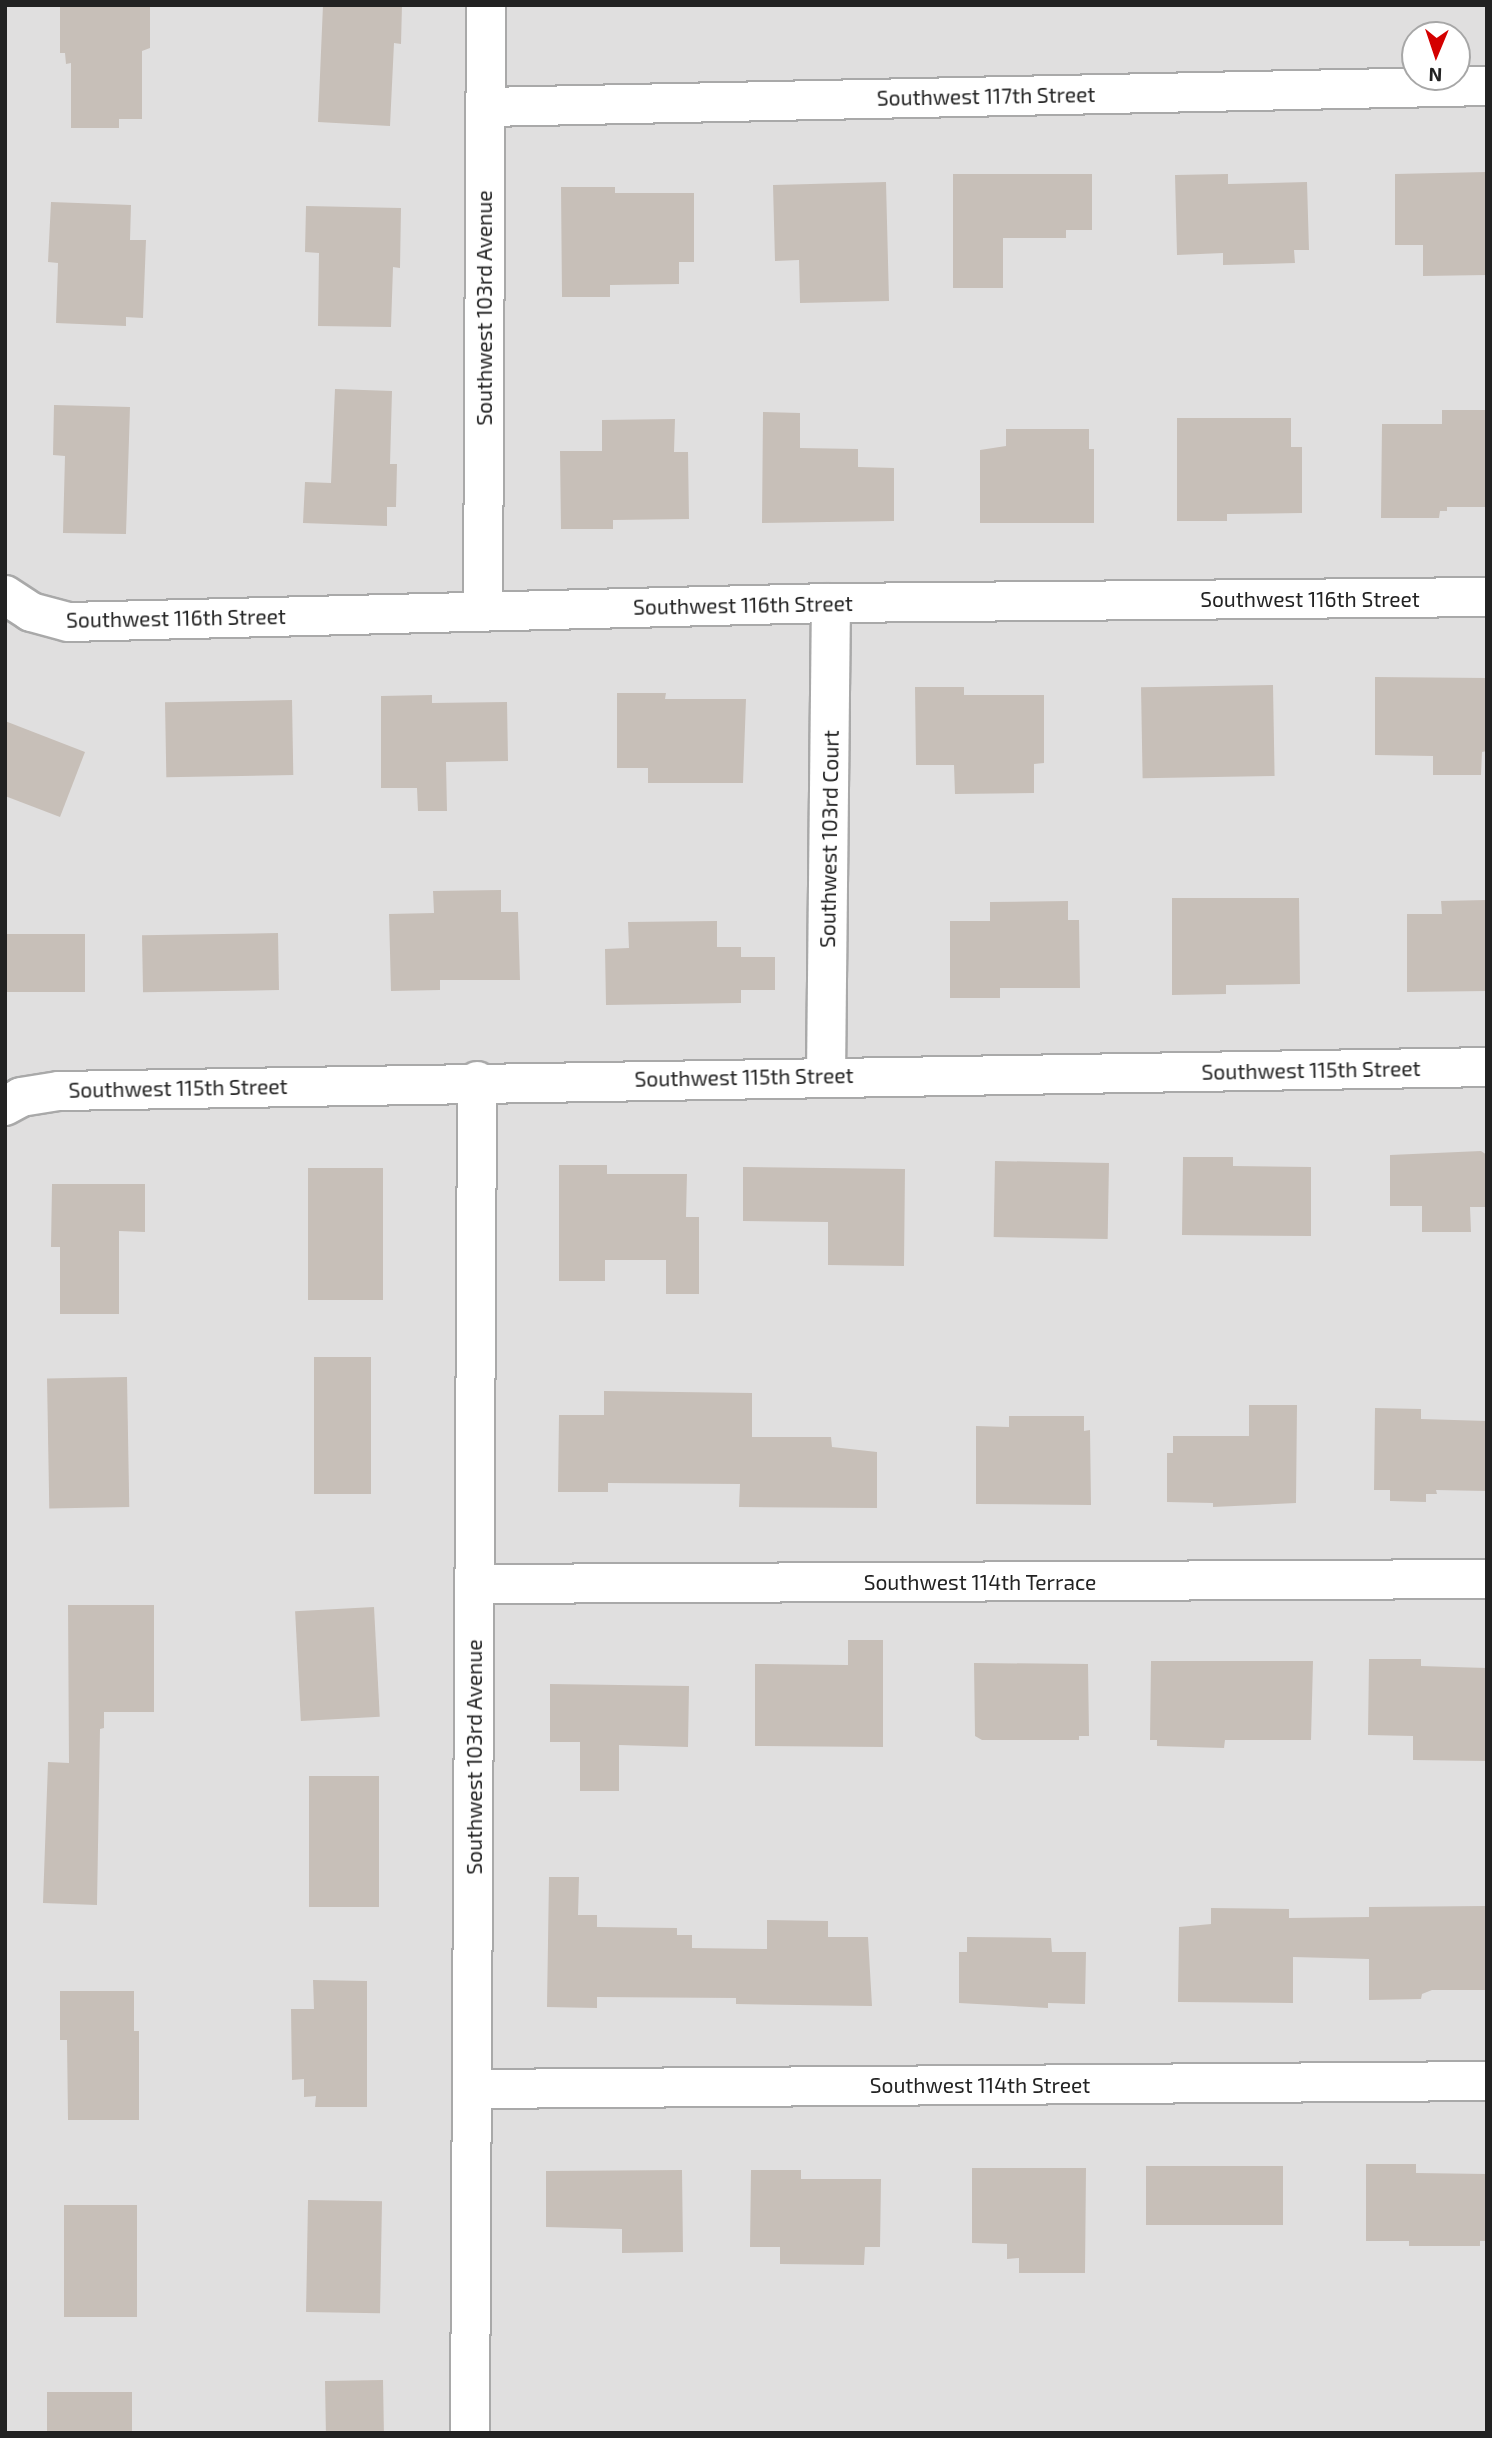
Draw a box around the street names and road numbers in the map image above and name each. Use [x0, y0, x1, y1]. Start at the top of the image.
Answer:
street label: Southwest 117th Street [877, 81, 1095, 111]
street label: Southwest 103rd Avenue [471, 190, 497, 426]
street label: Southwest 116th Street [1200, 586, 1420, 612]
street label: Southwest 116th Street [633, 590, 853, 620]
street label: Southwest 116th Street [66, 603, 286, 633]
street label: Southwest 103rd Court [815, 730, 843, 948]
street label: Southwest 115th Street [1201, 1055, 1421, 1085]
street label: Southwest 115th Street [634, 1062, 854, 1092]
street label: Southwest 115th Street [68, 1073, 288, 1103]
street label: Southwest 114th Terrace [863, 1569, 1097, 1595]
street label: Southwest 103rd Avenue [461, 1639, 487, 1875]
street label: Southwest 114th Street [870, 2072, 1090, 2098]

